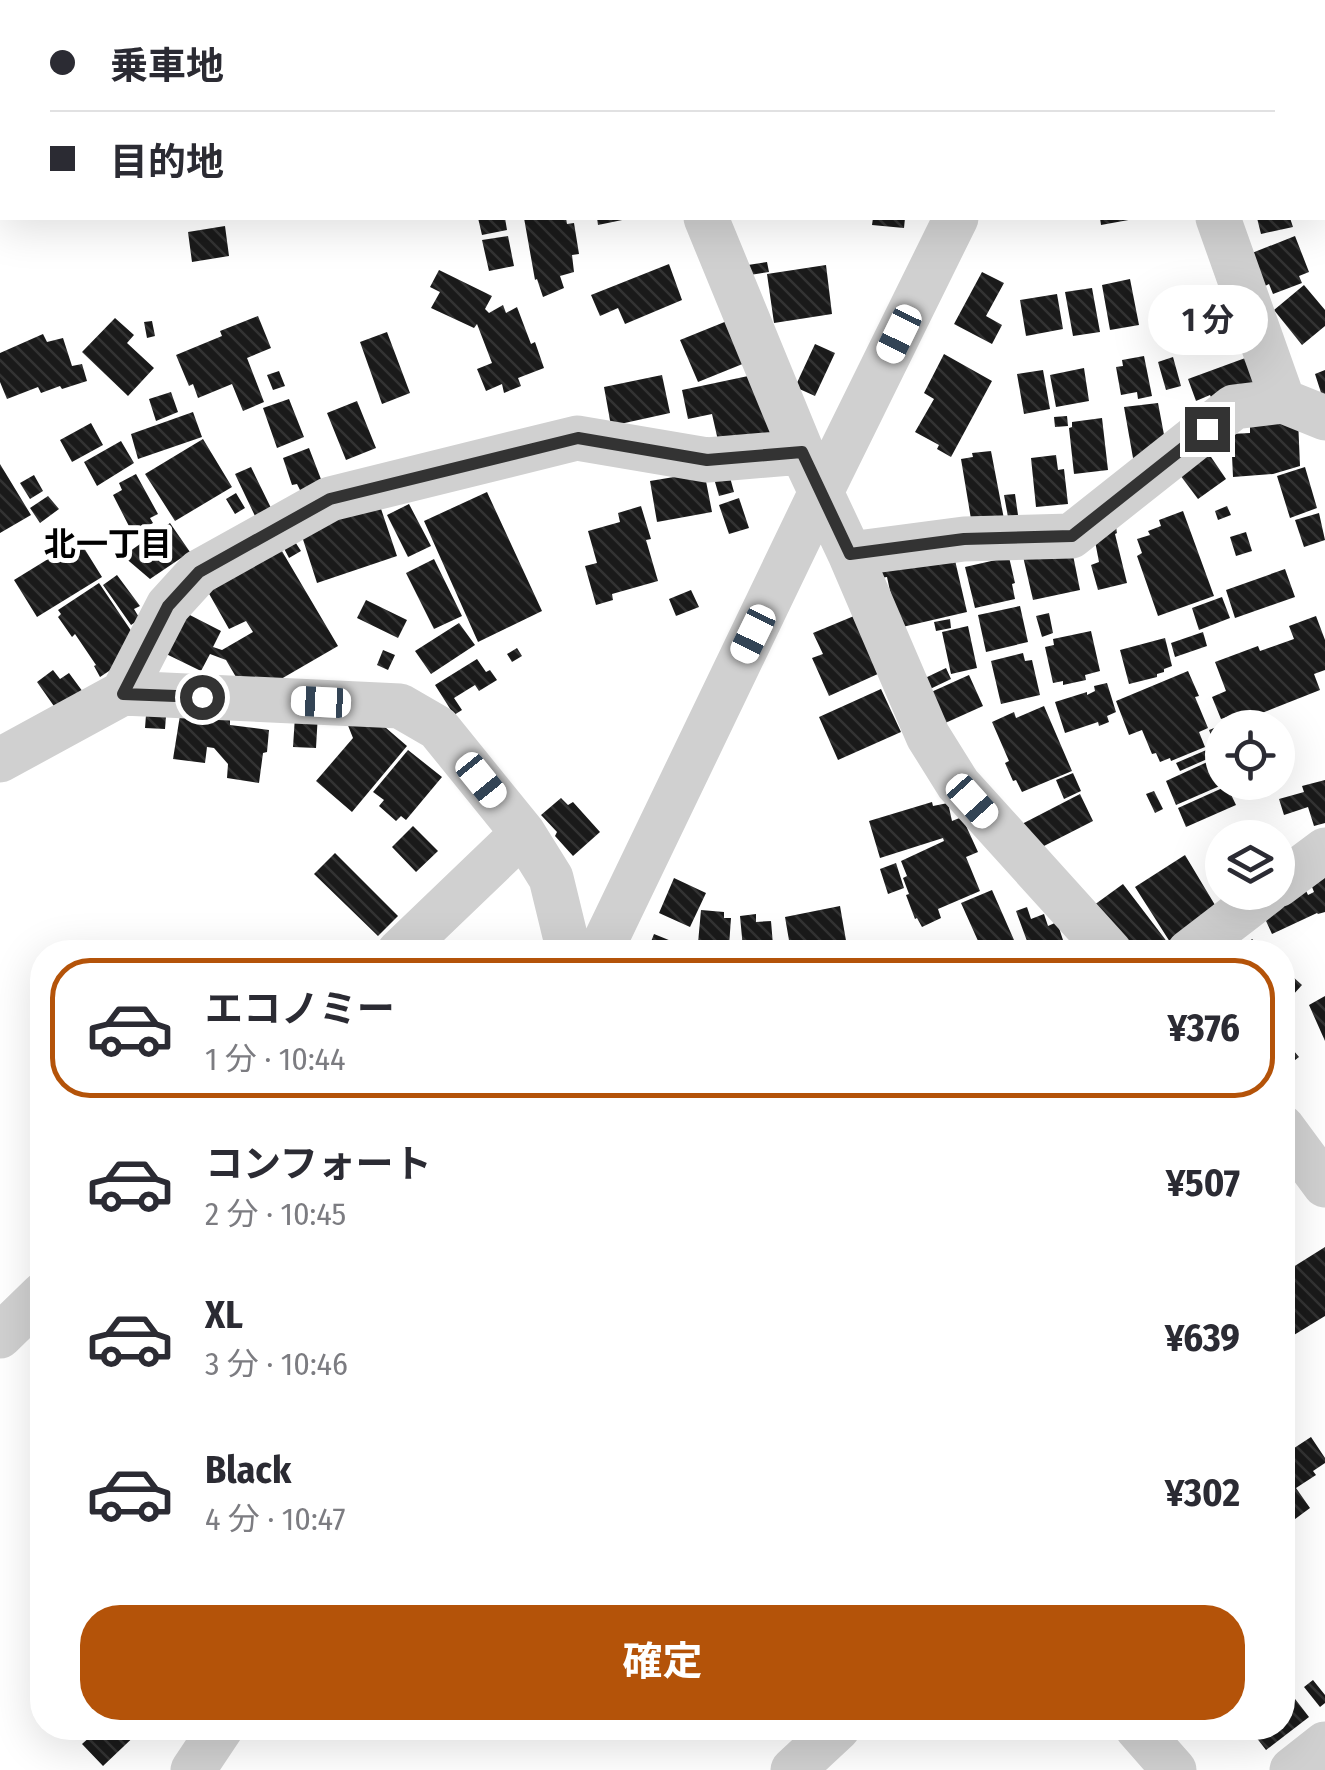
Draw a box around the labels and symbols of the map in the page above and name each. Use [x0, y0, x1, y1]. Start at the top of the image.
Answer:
callout: 1 分 [1147, 284, 1267, 354]
car [872, 300, 926, 368]
route end [1185, 407, 1230, 452]
district label: 北一丁目 [44, 525, 172, 563]
car [726, 600, 780, 668]
route start [180, 675, 225, 720]
car [290, 685, 352, 719]
car [450, 747, 512, 813]
car [941, 769, 1003, 833]

